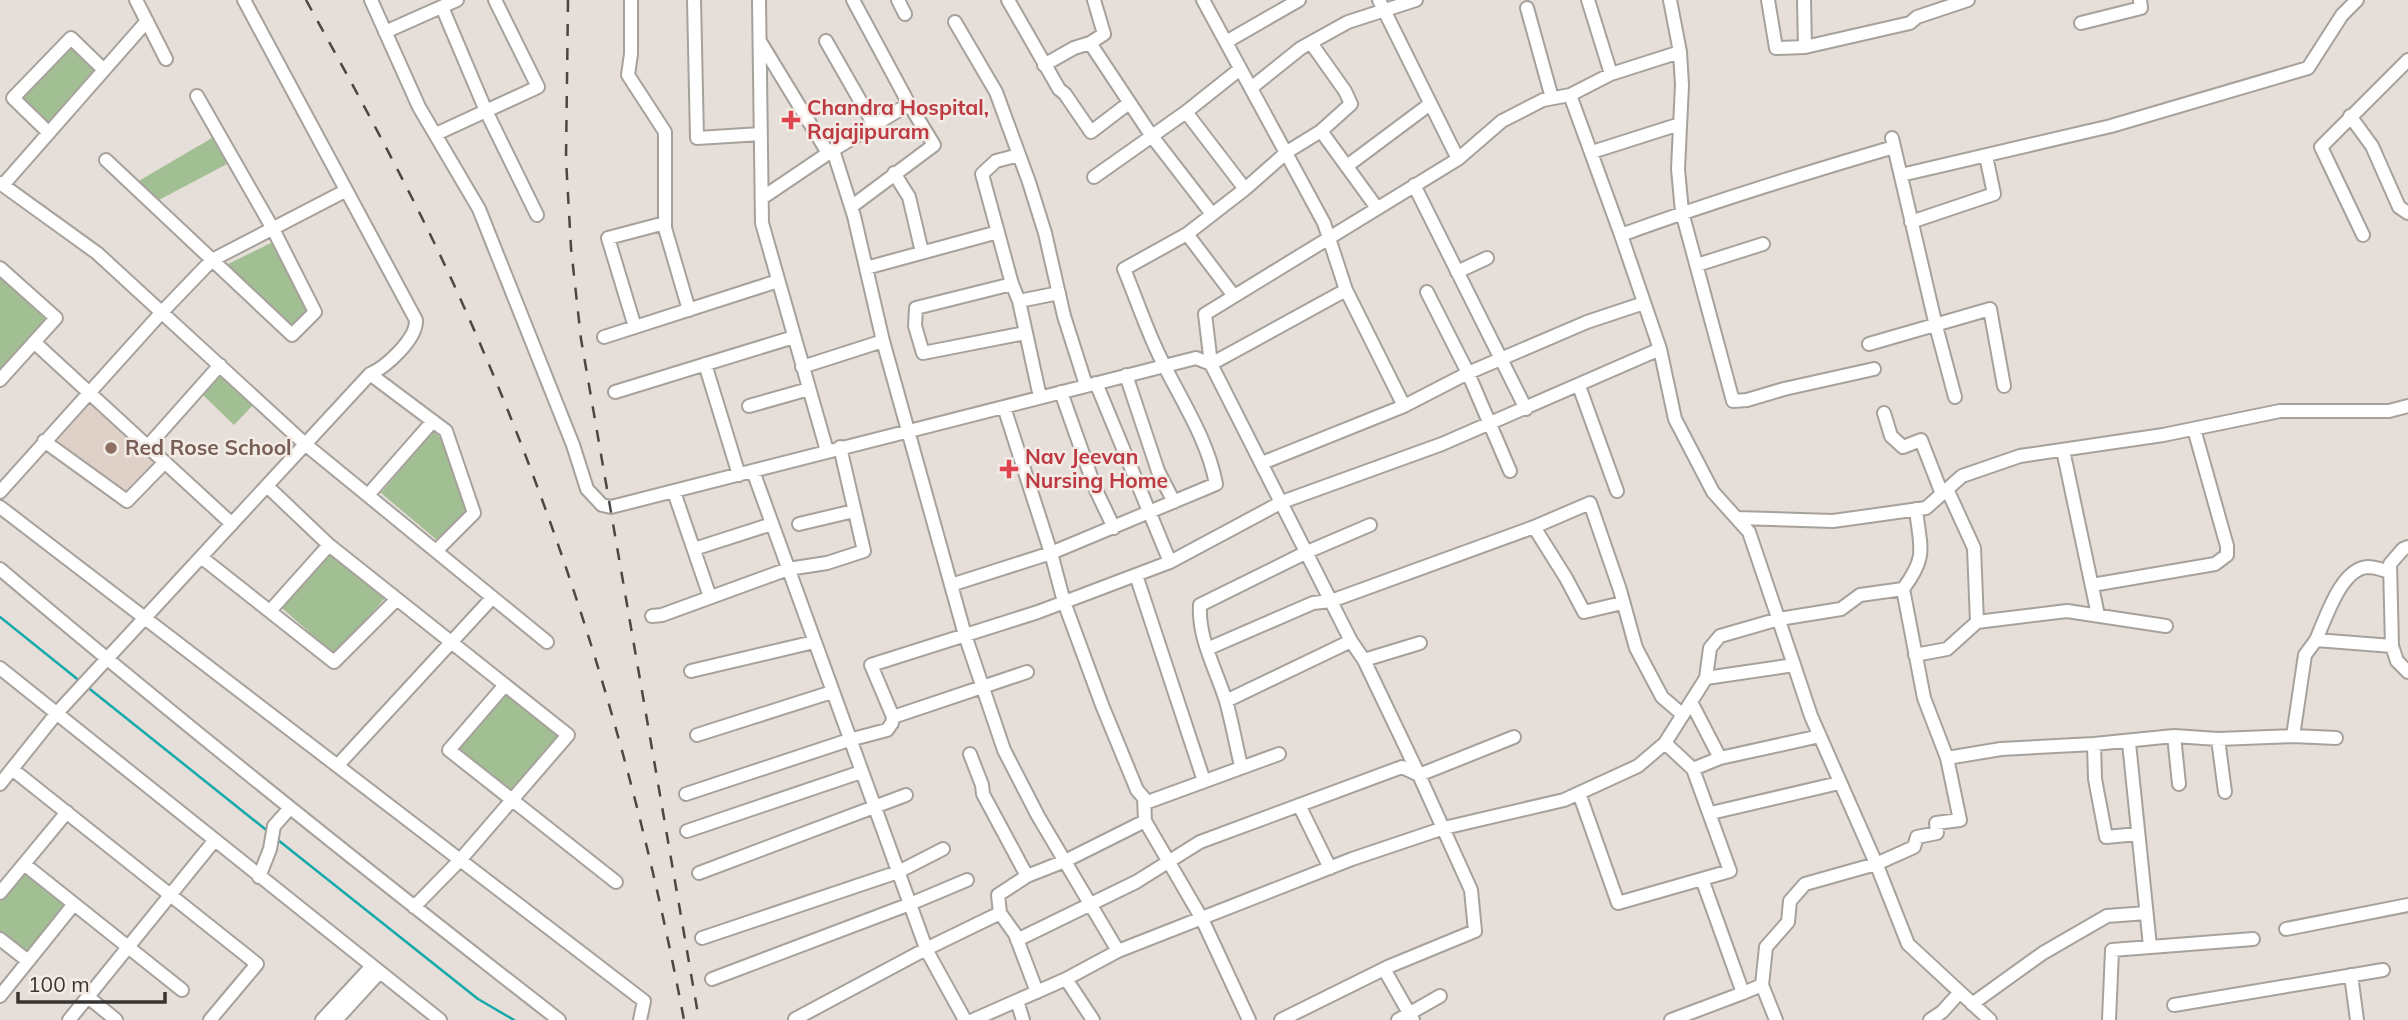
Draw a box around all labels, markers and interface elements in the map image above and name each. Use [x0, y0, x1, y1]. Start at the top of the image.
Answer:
place label: Chandra Hospital, Rajajipuram [807, 94, 989, 144]
marker: Chandra Hospital, Rajajipuram [781, 110, 801, 130]
place label: Red Rose School [125, 434, 292, 460]
marker: Red Rose School [103, 440, 119, 456]
place label: Nav Jeevan Nursing Home [1025, 443, 1168, 493]
marker: Nav Jeevan Nursing Home [999, 459, 1019, 479]
scale bar [18, 960, 164, 1004]
text: 100 m [28, 971, 90, 997]

